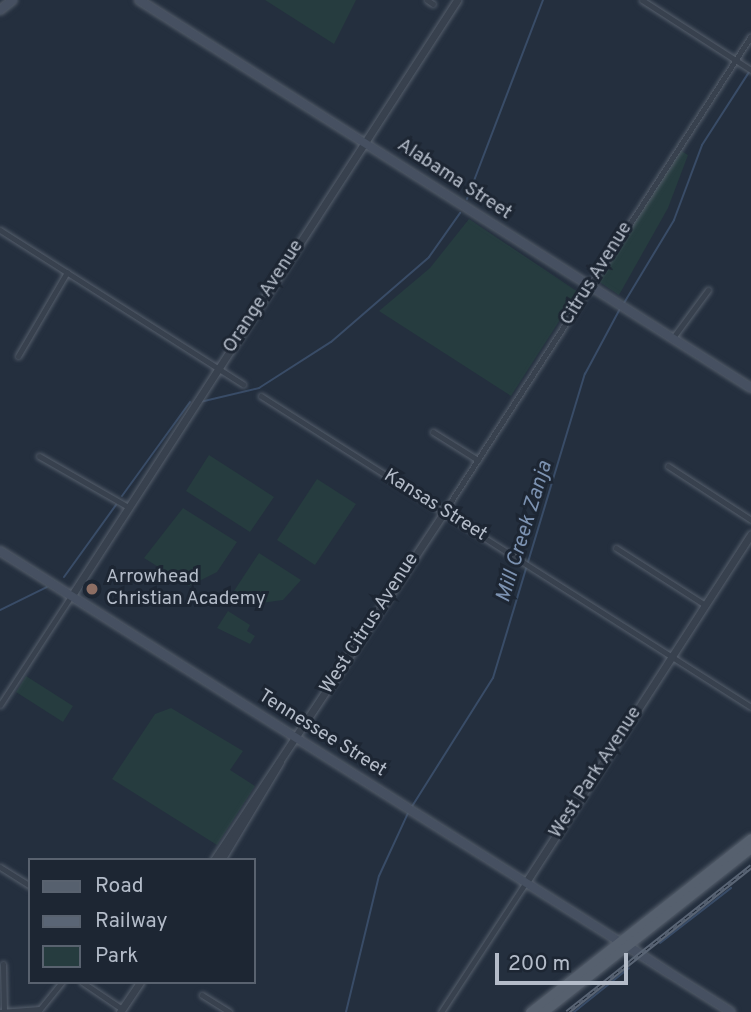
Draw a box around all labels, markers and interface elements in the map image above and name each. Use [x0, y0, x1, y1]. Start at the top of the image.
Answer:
street label: Alabama Street [392, 134, 516, 226]
street label: Citrus Avenue [556, 218, 638, 330]
street label: Orange Avenue [219, 236, 309, 358]
water label: Mill Creek Zanja [492, 458, 558, 606]
street label: Kansas Street [379, 465, 491, 547]
street label: West Citrus Avenue [316, 549, 424, 699]
place label: Arrowhead Christian Academy [106, 567, 267, 611]
marker: Arrowhead Christian Academy [84, 581, 100, 597]
street label: Tennessee Street [254, 685, 390, 783]
street label: West Park Avenue [545, 703, 647, 843]
legend [28, 858, 256, 984]
text: Road [95, 873, 144, 900]
text: Railway [95, 908, 168, 935]
scale bar [499, 939, 632, 983]
text: Park [95, 943, 138, 970]
text: 200 m [508, 951, 570, 978]

